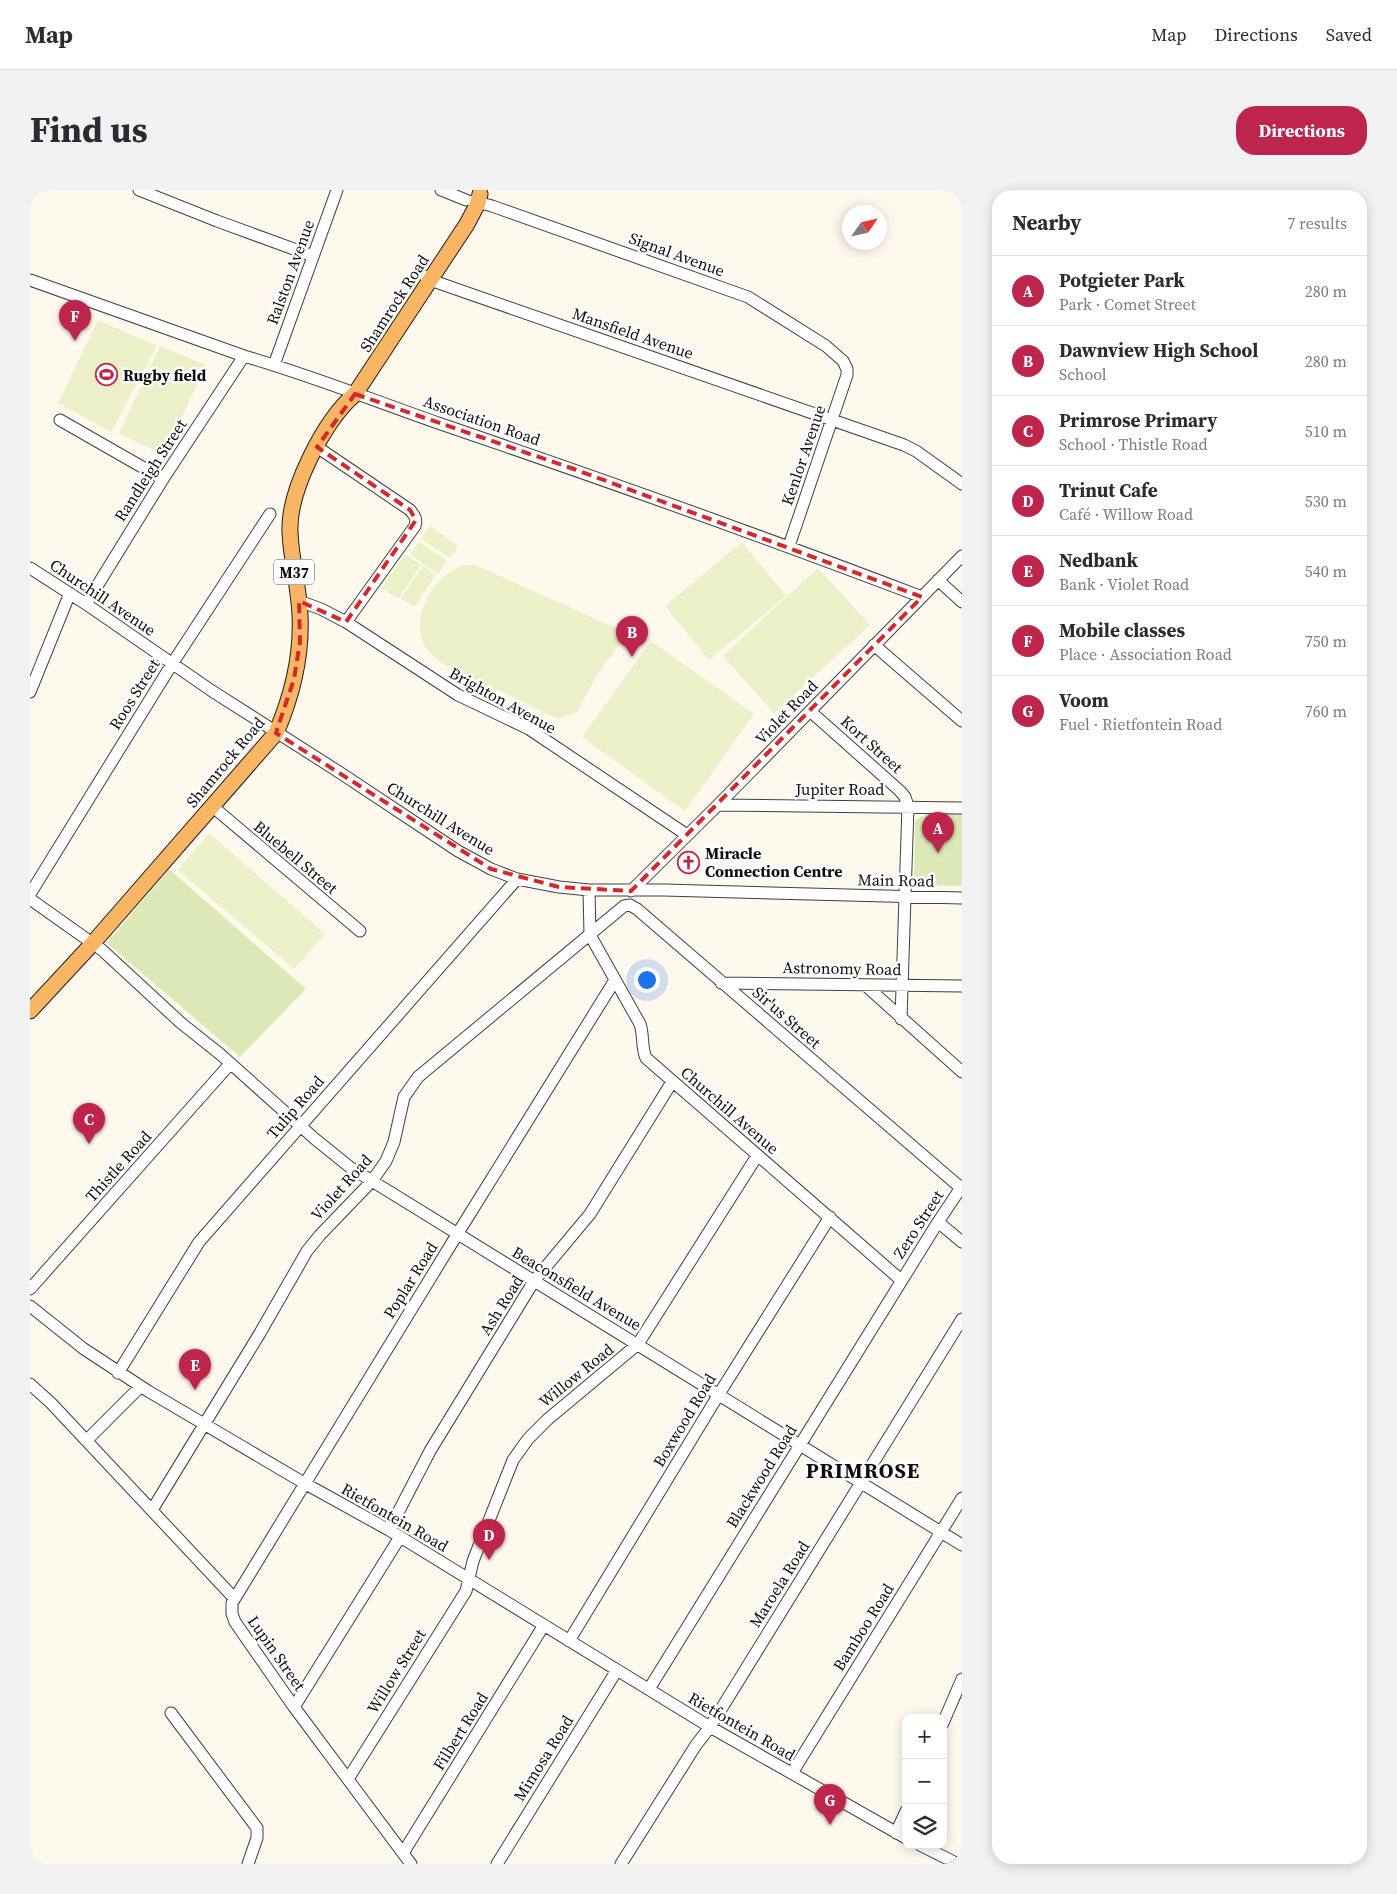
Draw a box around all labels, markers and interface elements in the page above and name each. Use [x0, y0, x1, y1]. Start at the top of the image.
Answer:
text: Map [25, 18, 73, 51]
text: Map [1151, 22, 1187, 47]
text: Directions [1215, 22, 1298, 47]
text: Saved [1326, 22, 1372, 47]
text: Find us [30, 106, 148, 154]
button: Directions [1236, 106, 1367, 155]
north arrow [842, 205, 887, 250]
text: Nearby [1012, 208, 1082, 237]
text: 7 results [1287, 212, 1347, 234]
street label: Ralston Avenue [261, 216, 319, 328]
street label: Signal Avenue [626, 227, 728, 281]
street label: Shamrock Road [354, 250, 434, 356]
text: Potgieter Park [1059, 267, 1185, 293]
text: A [1023, 280, 1033, 302]
text: 280 m [1305, 280, 1347, 302]
text: Park · Comet Street [1059, 293, 1196, 315]
pin: F [59, 300, 91, 341]
street label: Mansfield Avenue [570, 302, 696, 364]
text: Dawnview High School [1059, 337, 1258, 363]
text: B [1023, 350, 1033, 372]
text: 280 m [1305, 350, 1347, 372]
sports icon: Rugby field [95, 363, 119, 387]
text: School [1059, 363, 1107, 385]
place label: Rugby field [123, 364, 207, 386]
street label: Association Road [421, 390, 543, 450]
street label: Kenlor Avenue [776, 402, 830, 508]
text: Primrose Primary [1059, 407, 1217, 433]
street label: Randleigh Street [109, 414, 192, 525]
text: C [1023, 420, 1033, 442]
text: 510 m [1305, 420, 1347, 442]
text: School · Thistle Road [1059, 433, 1208, 455]
text: Trinut Cafe [1059, 477, 1158, 503]
text: D [1022, 490, 1034, 512]
text: 530 m [1305, 490, 1347, 512]
text: Café · Willow Road [1059, 503, 1193, 525]
text: Nedbank [1059, 547, 1138, 573]
street label: Churchill Avenue [46, 553, 160, 641]
road number: M37 [274, 560, 314, 584]
text: E [1023, 560, 1033, 582]
text: 540 m [1305, 560, 1347, 582]
text: Bank · Violet Road [1059, 573, 1189, 595]
pin: B [616, 616, 648, 657]
text: Mobile classes [1059, 617, 1185, 643]
text: F [1023, 630, 1033, 652]
text: 750 m [1305, 630, 1347, 652]
text: Place · Association Road [1059, 643, 1232, 665]
street label: Roos Street [104, 654, 165, 734]
street label: Brighton Avenue [446, 661, 560, 739]
street label: Violet Road [750, 675, 822, 749]
text: Voom [1059, 687, 1109, 713]
text: G [1023, 700, 1033, 722]
text: 760 m [1305, 700, 1347, 722]
street label: Kort Street [836, 710, 908, 778]
street label: Shamrock Road [181, 712, 269, 812]
text: Fuel · Rietfontein Road [1059, 713, 1222, 735]
street label: Churchill Avenue [383, 776, 499, 860]
street label: Jupiter Road [795, 778, 884, 800]
pin: A [922, 812, 954, 853]
street label: Bluebell Street [249, 815, 343, 899]
place label: Miracle Connection Centre [705, 842, 843, 882]
church icon: Miracle Connection Centre [677, 850, 701, 874]
street label: Main Road [857, 868, 935, 892]
street label: Astronomy Road [782, 956, 902, 980]
your location [634, 967, 660, 993]
street label: Sir'us Street [748, 981, 827, 1053]
street label: Churchill Avenue [676, 1061, 784, 1159]
street label: Tulip Road [261, 1071, 329, 1143]
pin: C [73, 1103, 105, 1144]
street label: Thistle Road [80, 1126, 156, 1206]
street label: Violet Road [305, 1149, 377, 1225]
street label: Zero Street [888, 1185, 949, 1262]
street label: Poplar Road [378, 1238, 442, 1322]
street label: Beaconsfield Avenue [508, 1241, 646, 1335]
street label: Ash Road [474, 1271, 528, 1339]
street label: Willow Road [534, 1338, 618, 1412]
pin: E [179, 1349, 211, 1390]
street label: Boxwood Road [647, 1369, 721, 1471]
street label: Blackwood Road [721, 1420, 801, 1532]
district label: PRIMROSE [806, 1456, 920, 1485]
street label: Rietfontein Road [337, 1477, 453, 1557]
pin: D [473, 1519, 505, 1560]
street label: Maroela Road [744, 1536, 814, 1632]
street label: Bamboo Road [827, 1579, 899, 1675]
street label: Lupin Street [243, 1611, 311, 1696]
street label: Willow Street [361, 1624, 431, 1717]
street label: Rietfontein Road [684, 1686, 800, 1766]
street label: Filbert Road [427, 1688, 493, 1774]
street label: Mimosa Road [508, 1711, 578, 1805]
map controls [902, 1714, 947, 1849]
button: + [902, 1714, 947, 1759]
button: − [902, 1759, 947, 1804]
pin: G [814, 1784, 846, 1825]
button: layers [902, 1804, 947, 1849]

